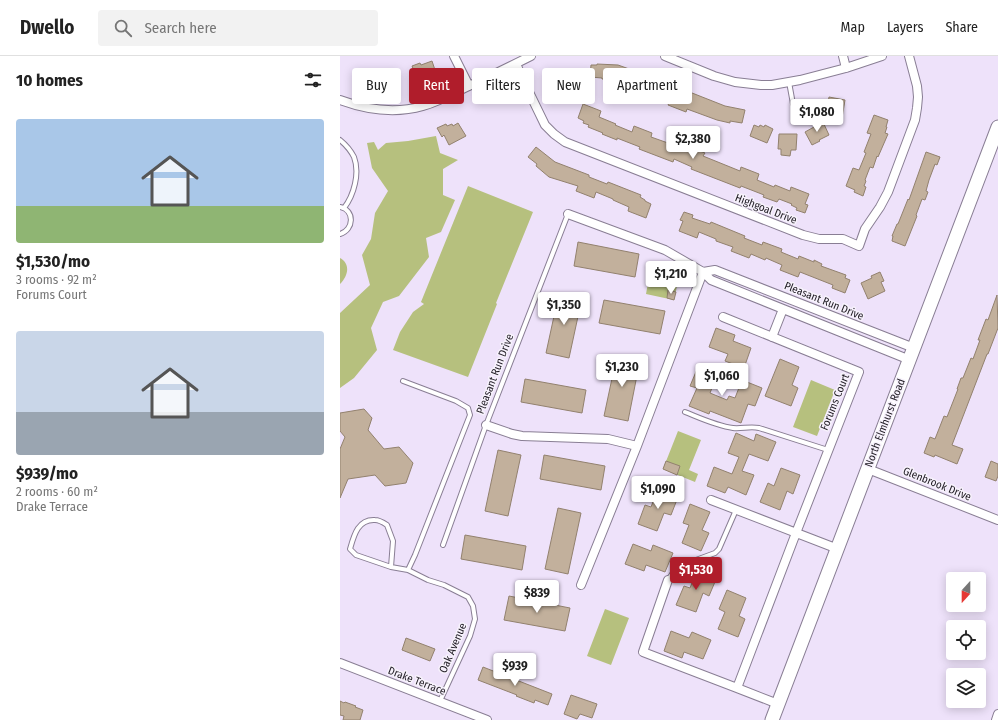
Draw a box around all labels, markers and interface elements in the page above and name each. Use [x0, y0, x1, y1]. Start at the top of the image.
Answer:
search box [98, 10, 378, 46]
text: Dwello [20, 16, 74, 39]
icon: search [112, 17, 134, 39]
text: Search here [144, 19, 217, 37]
text: Map [841, 19, 865, 36]
text: Layers [887, 19, 923, 36]
text: Share [945, 19, 978, 36]
chip: Buy [352, 68, 401, 104]
chip: Rent [409, 68, 464, 104]
chip: Filters [472, 68, 534, 104]
chip: New [542, 68, 595, 104]
chip: Apartment [603, 68, 692, 104]
icon: filters [302, 69, 324, 91]
text: 10 homes [16, 70, 83, 91]
pin: $1,080 [784, 99, 850, 133]
text: $1,080 [799, 104, 835, 119]
pin: $2,380 [660, 126, 726, 160]
text: $2,380 [675, 131, 711, 146]
icon: home [134, 145, 206, 217]
street label: Highgoal Drive [733, 191, 799, 227]
text: $1,530/mo [16, 251, 90, 272]
pin: $1,210 [638, 261, 704, 295]
text: $1,210 [655, 266, 687, 281]
text: 3 rooms · 92 m² [16, 272, 97, 287]
street label: Pleasant Run Drive [782, 279, 866, 323]
text: Forums Court [16, 287, 87, 302]
pin: $1,350 [531, 292, 597, 326]
text: $1,350 [547, 297, 581, 312]
street label: Pleasant Run Drive [474, 332, 516, 416]
pin: $1,230 [589, 354, 655, 388]
icon: home [134, 357, 206, 429]
text: $1,230 [605, 359, 639, 374]
pin: $1,060 [689, 363, 755, 397]
text: $1,060 [704, 368, 740, 383]
street label: Forums Court [818, 371, 852, 432]
street label: North Elmhurst Road [862, 377, 908, 469]
text: $939/mo [16, 463, 78, 484]
street label: Glenbrook Drive [901, 464, 973, 504]
pin: $1,090 [625, 476, 691, 510]
text: $1,090 [640, 481, 676, 496]
text: 2 rooms · 60 m² [16, 484, 98, 499]
text: Drake Terrace [16, 499, 88, 514]
pin: $1,530 [663, 557, 729, 591]
text: $1,530 [679, 562, 713, 577]
north arrow [946, 572, 986, 612]
map controls [946, 572, 986, 708]
pin: $839 [513, 580, 561, 614]
text: $839 [524, 585, 550, 600]
button: locate [946, 620, 986, 660]
street label: Oak Avenue [437, 621, 469, 675]
pin: $939 [491, 653, 539, 687]
text: $939 [502, 658, 528, 673]
street label: Drake Terrace [386, 664, 448, 698]
button: layers [946, 668, 986, 708]

